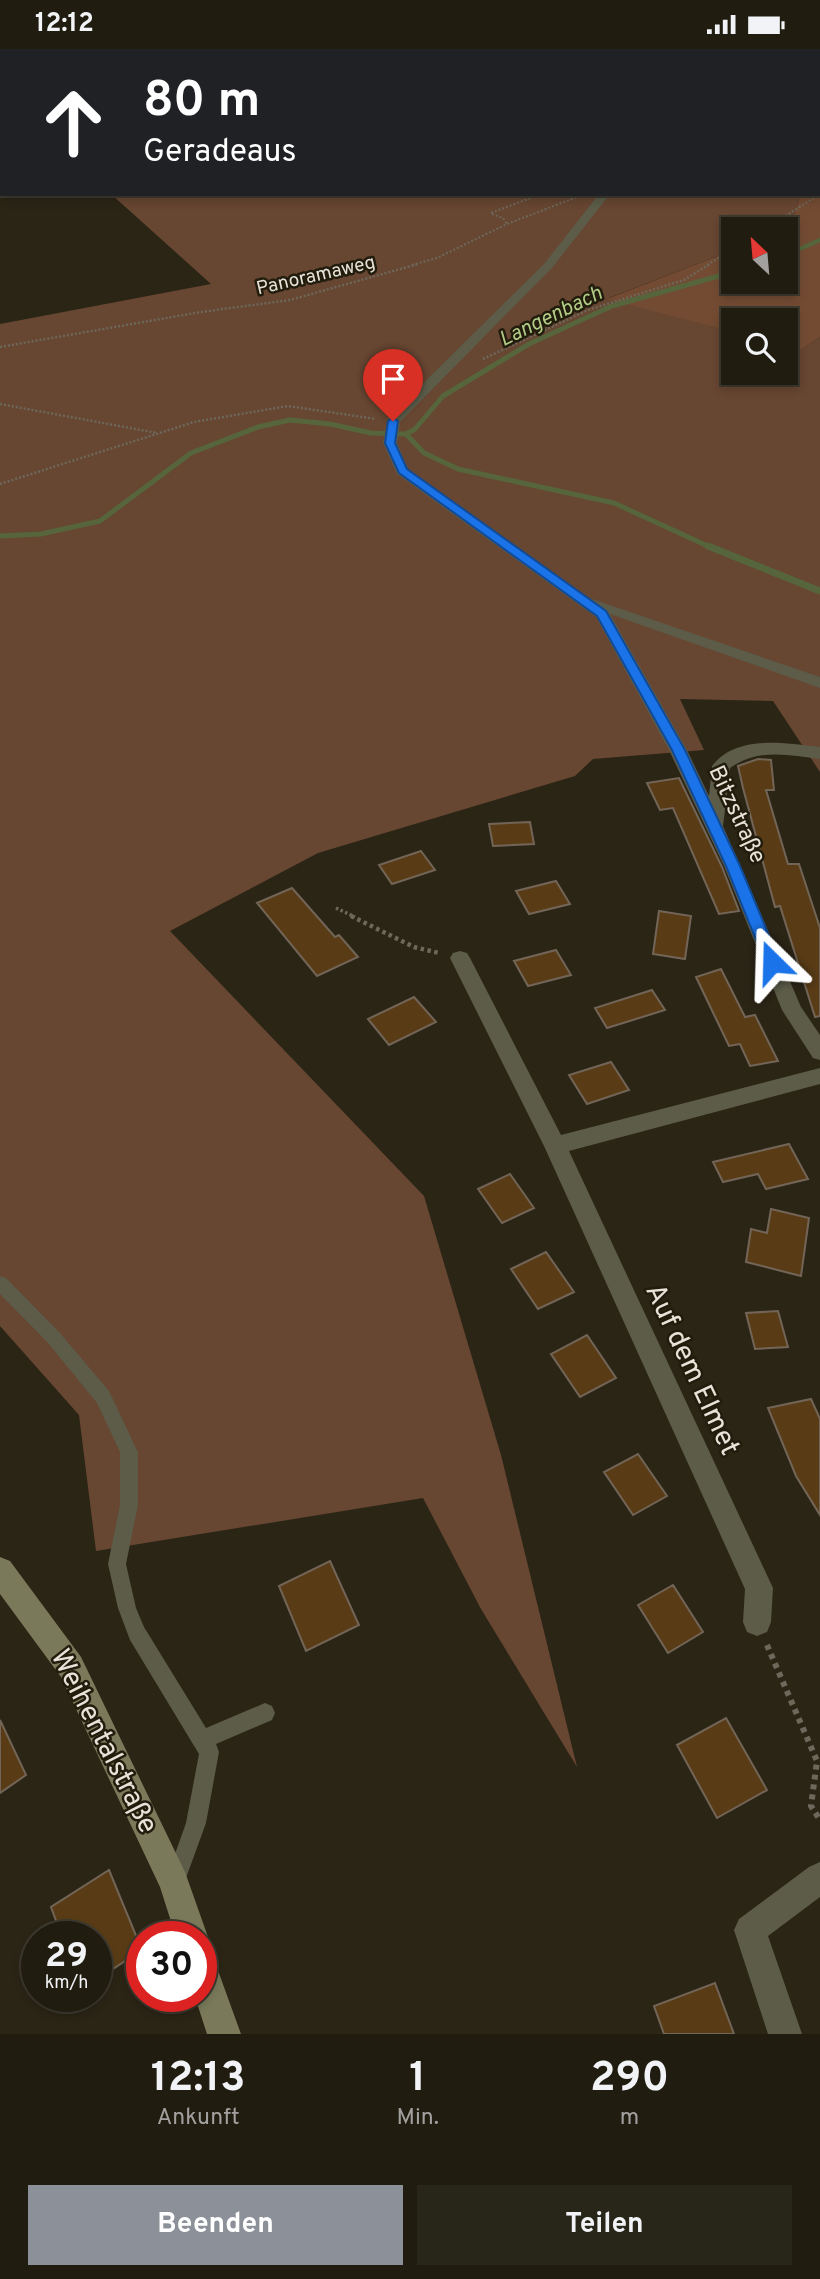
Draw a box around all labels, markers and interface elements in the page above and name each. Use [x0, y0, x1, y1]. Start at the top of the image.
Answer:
text: 12:12 [35, 8, 94, 41]
text: 80 m [143, 72, 260, 134]
icon: ahead [28, 77, 119, 168]
text: Geradeaus [143, 133, 297, 173]
north arrow [721, 217, 798, 294]
map controls [721, 217, 798, 385]
street label: Panoramaweg [254, 251, 378, 301]
water label: Langenbach [495, 280, 608, 354]
button: search [721, 308, 798, 385]
pin [363, 349, 423, 421]
icon: arrive [374, 360, 412, 398]
street label: Bitzstraße [701, 761, 771, 869]
position arrow [735, 925, 809, 999]
street label: Auf dem Elmet [635, 1278, 747, 1462]
street label: Weihentalstraße [41, 1644, 165, 1840]
speed limit sign: 30 [126, 1921, 217, 2012]
text: 29 [45, 1935, 88, 1979]
text: km/h [45, 1972, 88, 1995]
text: 12:13 [151, 2053, 246, 2106]
text: 1 [409, 2053, 426, 2106]
text: 290 [590, 2053, 669, 2106]
text: Ankunft [157, 2104, 240, 2133]
text: Min. [396, 2104, 439, 2133]
text: m [620, 2104, 639, 2133]
button: Beenden [28, 2185, 403, 2265]
button: Teilen [417, 2185, 792, 2265]

